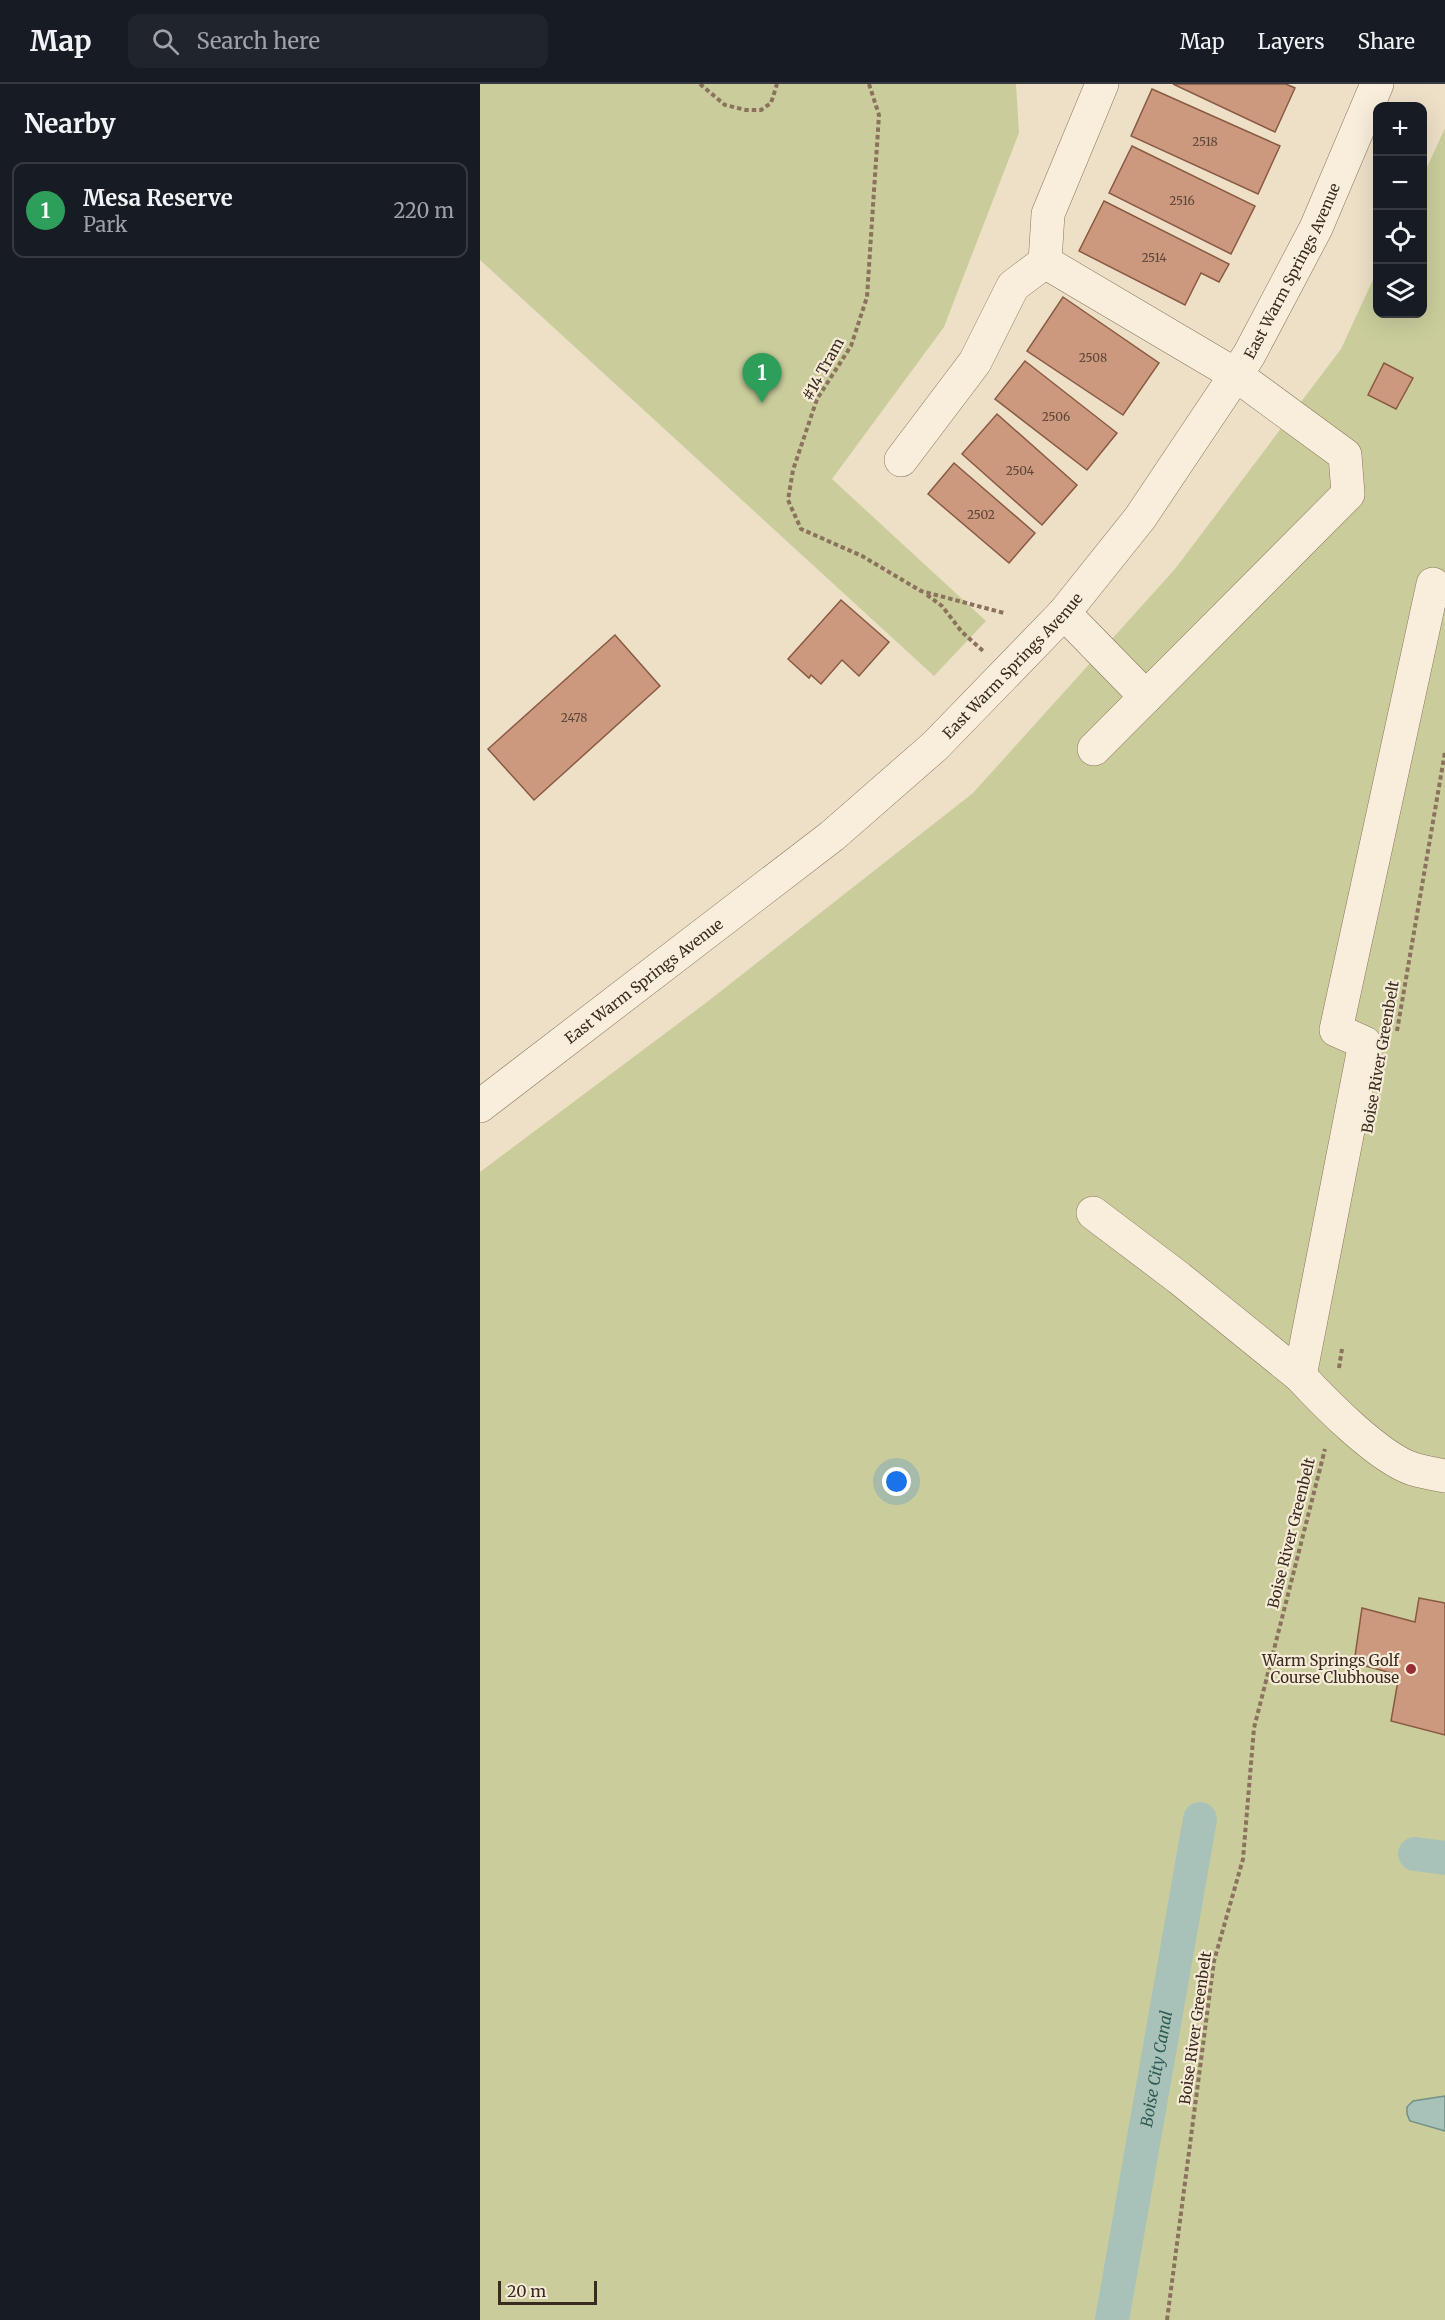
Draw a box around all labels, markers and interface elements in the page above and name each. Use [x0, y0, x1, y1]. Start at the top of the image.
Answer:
search box [128, 14, 548, 68]
text: Map [30, 23, 92, 59]
icon: search [149, 25, 182, 58]
text: Search here [197, 27, 320, 55]
text: Map [1180, 28, 1225, 55]
text: Layers [1258, 28, 1325, 55]
text: Share [1358, 28, 1415, 55]
map controls [1373, 102, 1427, 318]
button: + [1373, 102, 1427, 156]
text: Nearby [24, 107, 116, 140]
house number: 2518 [1192, 134, 1218, 149]
button: − [1373, 156, 1427, 210]
street label: East Warm Springs Avenue [1239, 180, 1344, 362]
text: Mesa Reserve [83, 184, 233, 212]
house number: 2516 [1169, 193, 1195, 208]
text: 1 [41, 198, 50, 223]
text: 220 m [394, 198, 454, 223]
button: locate [1373, 210, 1427, 264]
text: Park [83, 212, 127, 237]
house number: 2514 [1141, 250, 1167, 265]
button: layers [1373, 264, 1427, 318]
street label: #14 Tram [798, 334, 848, 404]
house number: 2508 [1079, 350, 1107, 365]
pin: 1 [742, 354, 782, 403]
house number: 2506 [1042, 409, 1070, 424]
house number: 2504 [1006, 463, 1035, 478]
house number: 2502 [967, 507, 995, 522]
street label: East Warm Springs Avenue [938, 589, 1086, 742]
house number: 2478 [561, 710, 587, 725]
street label: East Warm Springs Avenue [560, 914, 727, 1047]
street label: Boise River Greenbelt [1357, 979, 1403, 1135]
street label: Boise River Greenbelt [1263, 1456, 1319, 1610]
your location [882, 1467, 911, 1496]
place label: Warm Springs Golf Course Clubhouse [1261, 1651, 1400, 1687]
marker: Warm Springs Golf Course Clubhouse [1404, 1662, 1418, 1676]
street label: Boise River Greenbelt [1175, 1950, 1215, 2106]
water label: Boise City Canal [1136, 2009, 1176, 2129]
scale bar [498, 2278, 597, 2306]
text: 20 m [507, 2281, 546, 2301]

